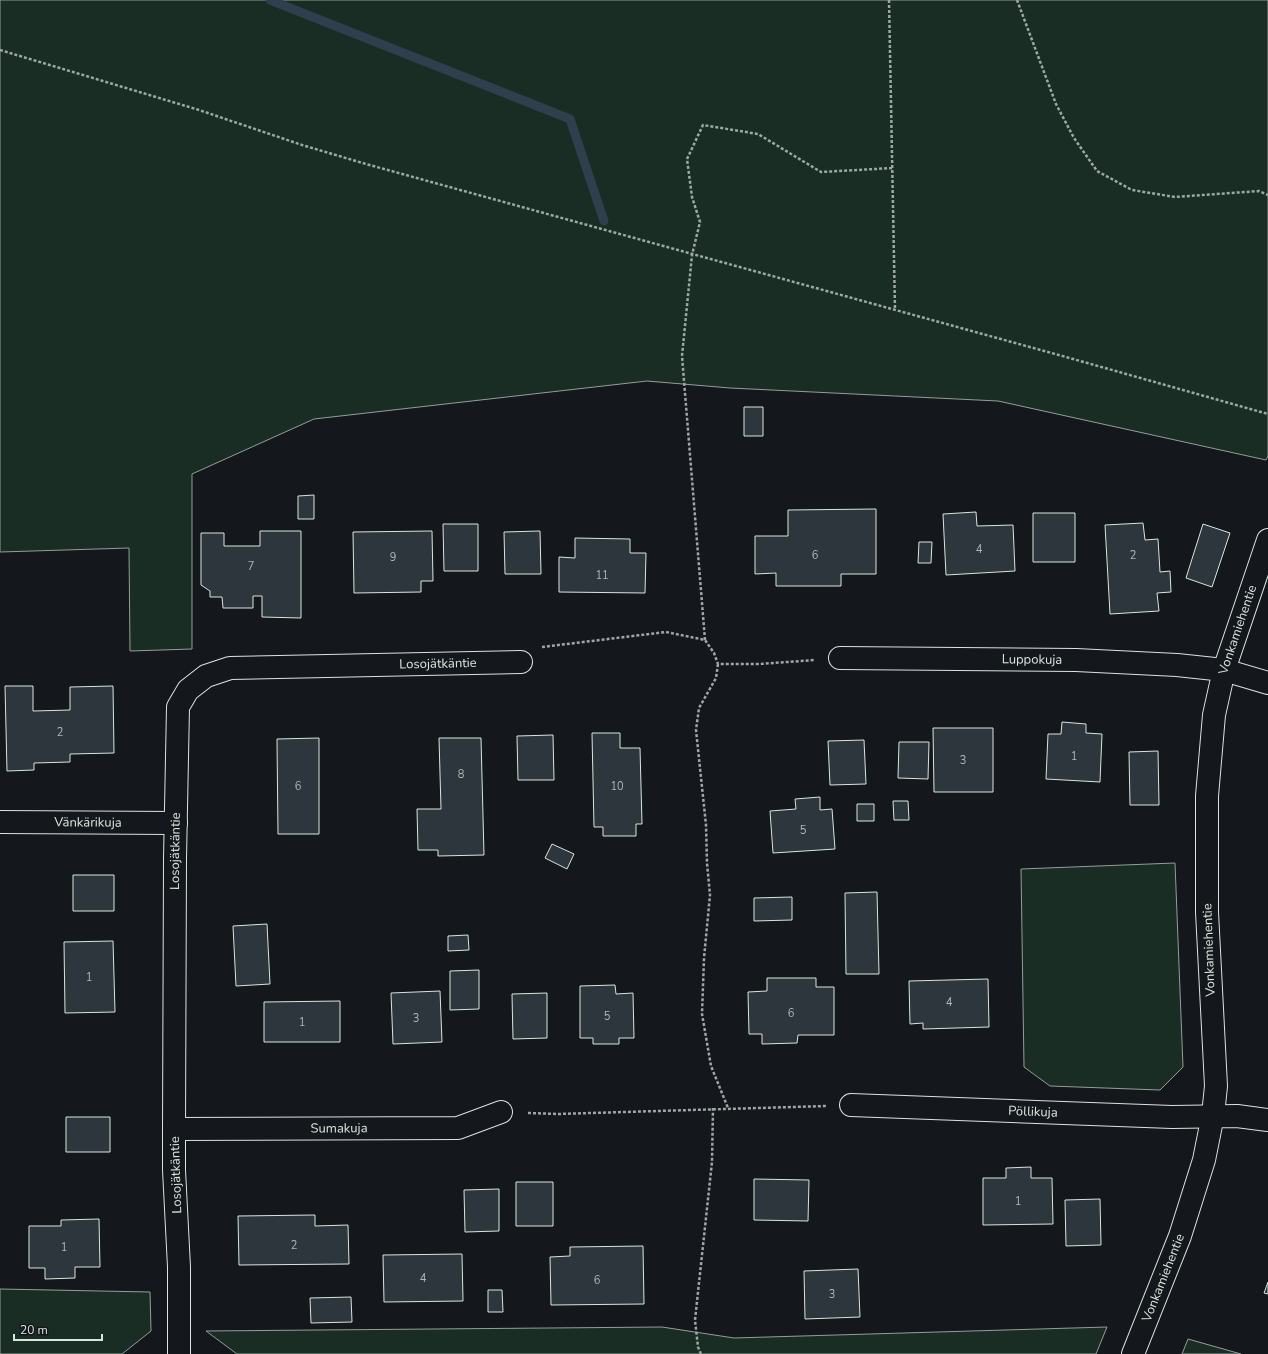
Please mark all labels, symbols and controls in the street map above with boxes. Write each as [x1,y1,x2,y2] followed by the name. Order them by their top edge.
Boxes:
[976,542,983,557] house number: 4
[812,548,819,563] house number: 6
[1130,548,1136,563] house number: 2
[390,550,396,565] house number: 9
[248,559,254,574] house number: 7
[595,568,609,583] house number: 11
[1214,582,1261,677] street label: Vonkamiehentie
[1002,650,1062,669] street label: Luppokuja
[399,654,477,674] street label: Losojätkäntie
[57,725,63,740] house number: 2
[1071,749,1077,764] house number: 1
[960,753,966,768] house number: 3
[458,767,465,782] house number: 8
[295,779,302,794] house number: 6
[610,779,624,794] house number: 10
[166,812,185,890] street label: Losojätkäntie
[53,813,122,832] street label: Vänkärikuja
[800,823,807,838] house number: 5
[1198,903,1220,998] street label: Vonkamiehentie
[86,970,92,985] house number: 1
[946,995,953,1010] house number: 4
[788,1006,795,1021] house number: 6
[604,1009,611,1024] house number: 5
[413,1011,419,1026] house number: 3
[299,1015,305,1030] house number: 1
[1008,1102,1058,1122] street label: Pöllikuja
[310,1119,368,1138] street label: Sumakuja
[166,1136,186,1214] street label: Losojätkäntie
[1015,1194,1021,1209] house number: 1
[1137,1231,1189,1325] street label: Vonkamiehentie
[291,1238,297,1253] house number: 2
[61,1240,67,1255] house number: 1
[420,1271,427,1286] house number: 4
[594,1273,601,1288] house number: 6
[829,1287,835,1302] house number: 3
[14,1316,102,1342] scale bar
[20,1322,48,1338] text: 20 m

